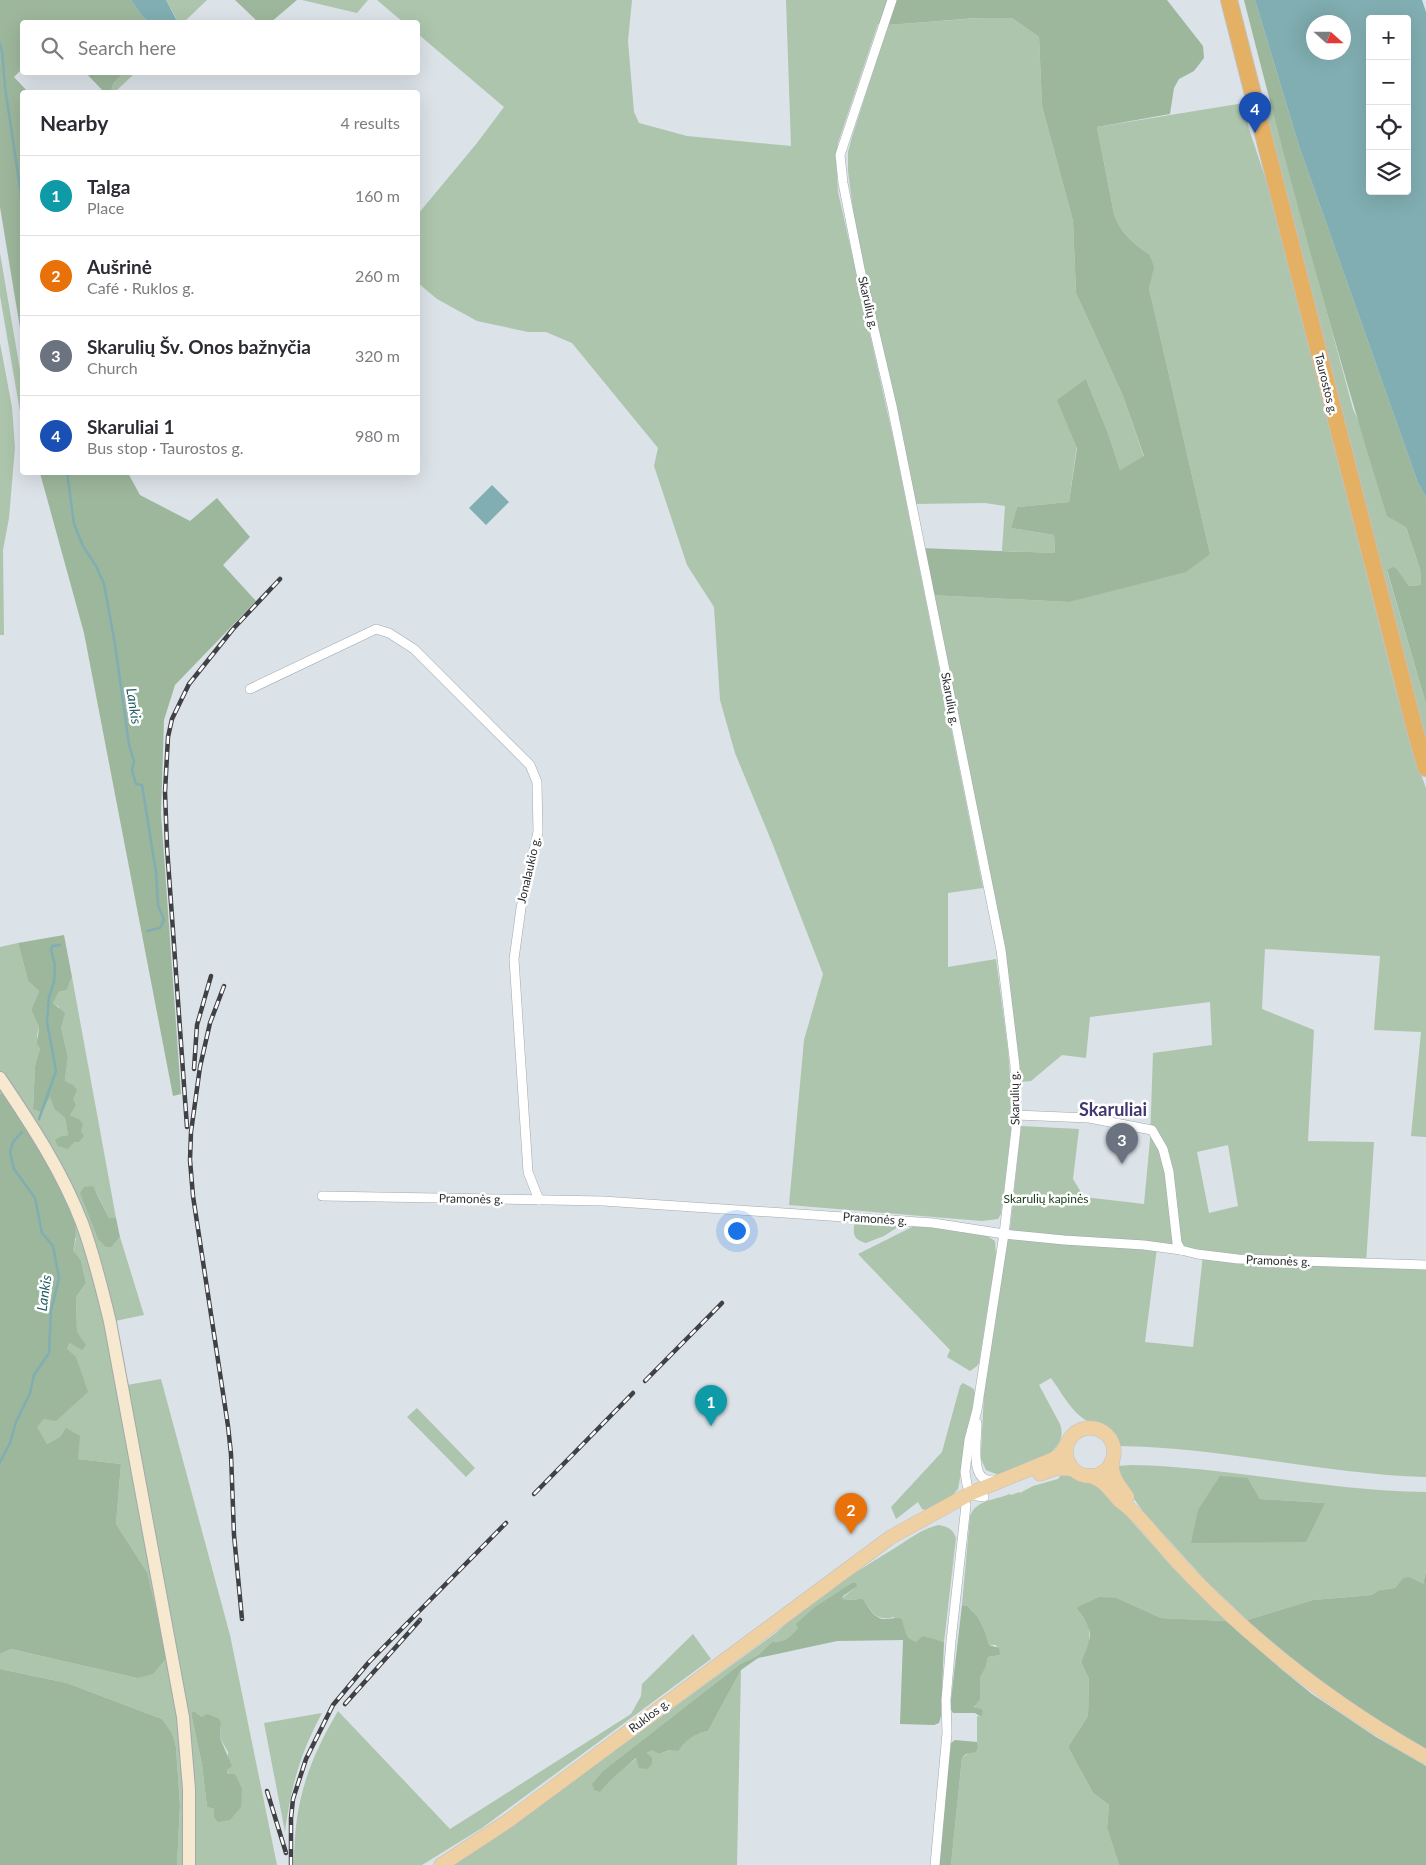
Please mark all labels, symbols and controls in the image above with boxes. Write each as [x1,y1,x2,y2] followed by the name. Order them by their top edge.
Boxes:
[1306,15,1351,60] north arrow
[1366,15,1411,195] map controls
[1366,15,1411,60] button: +
[20,20,420,75] search box
[38,34,66,62] icon: search
[78,36,176,59] text: Search here
[1366,60,1411,105] button: −
[1239,92,1271,133] pin: 4
[1366,105,1411,150] button: locate
[40,110,108,135] text: Nearby
[340,113,400,132] text: 4 results
[1366,150,1411,195] button: layers
[87,175,130,198] text: Talga
[51,186,61,205] text: 1
[355,186,400,205] text: 160 m
[87,198,124,217] text: Place
[87,255,152,278] text: Aušrinė
[51,266,61,285] text: 2
[355,266,400,285] text: 260 m
[855,275,882,331] street label: Skarulių g.
[87,278,194,297] text: Café · Ruklos g.
[87,335,311,358] text: Skarulių Šv. Onos bažnyčia
[51,346,61,365] text: 3
[355,346,400,365] text: 320 m
[1312,352,1341,416] street label: Taurostos g.
[87,358,138,377] text: Church
[87,415,175,438] text: Skaruliai 1
[51,426,61,445] text: 4
[355,426,400,445] text: 980 m
[87,438,244,457] text: Bus stop · Taurostos g.
[938,671,963,727] street label: Skarulių g.
[123,687,146,726] water label: Lankis
[514,835,543,905] street label: Jonalaukio g.
[1007,1071,1022,1125] street label: Skarulių g.
[1079,1098,1147,1120] district label: Skaruliai
[1106,1123,1138,1164] pin: 3
[439,1190,503,1207] street label: Pramonės g.
[1004,1191,1088,1206] park label: Skarulių kapinės
[842,1209,908,1228] street label: Pramonės g.
[724,1218,750,1244] your location
[1246,1252,1311,1269] street label: Pramonės g.
[33,1273,55,1312] water label: Lankis
[695,1385,727,1426] pin: 1
[835,1493,867,1534] pin: 2
[625,1695,672,1736] street label: Ruklos g.

